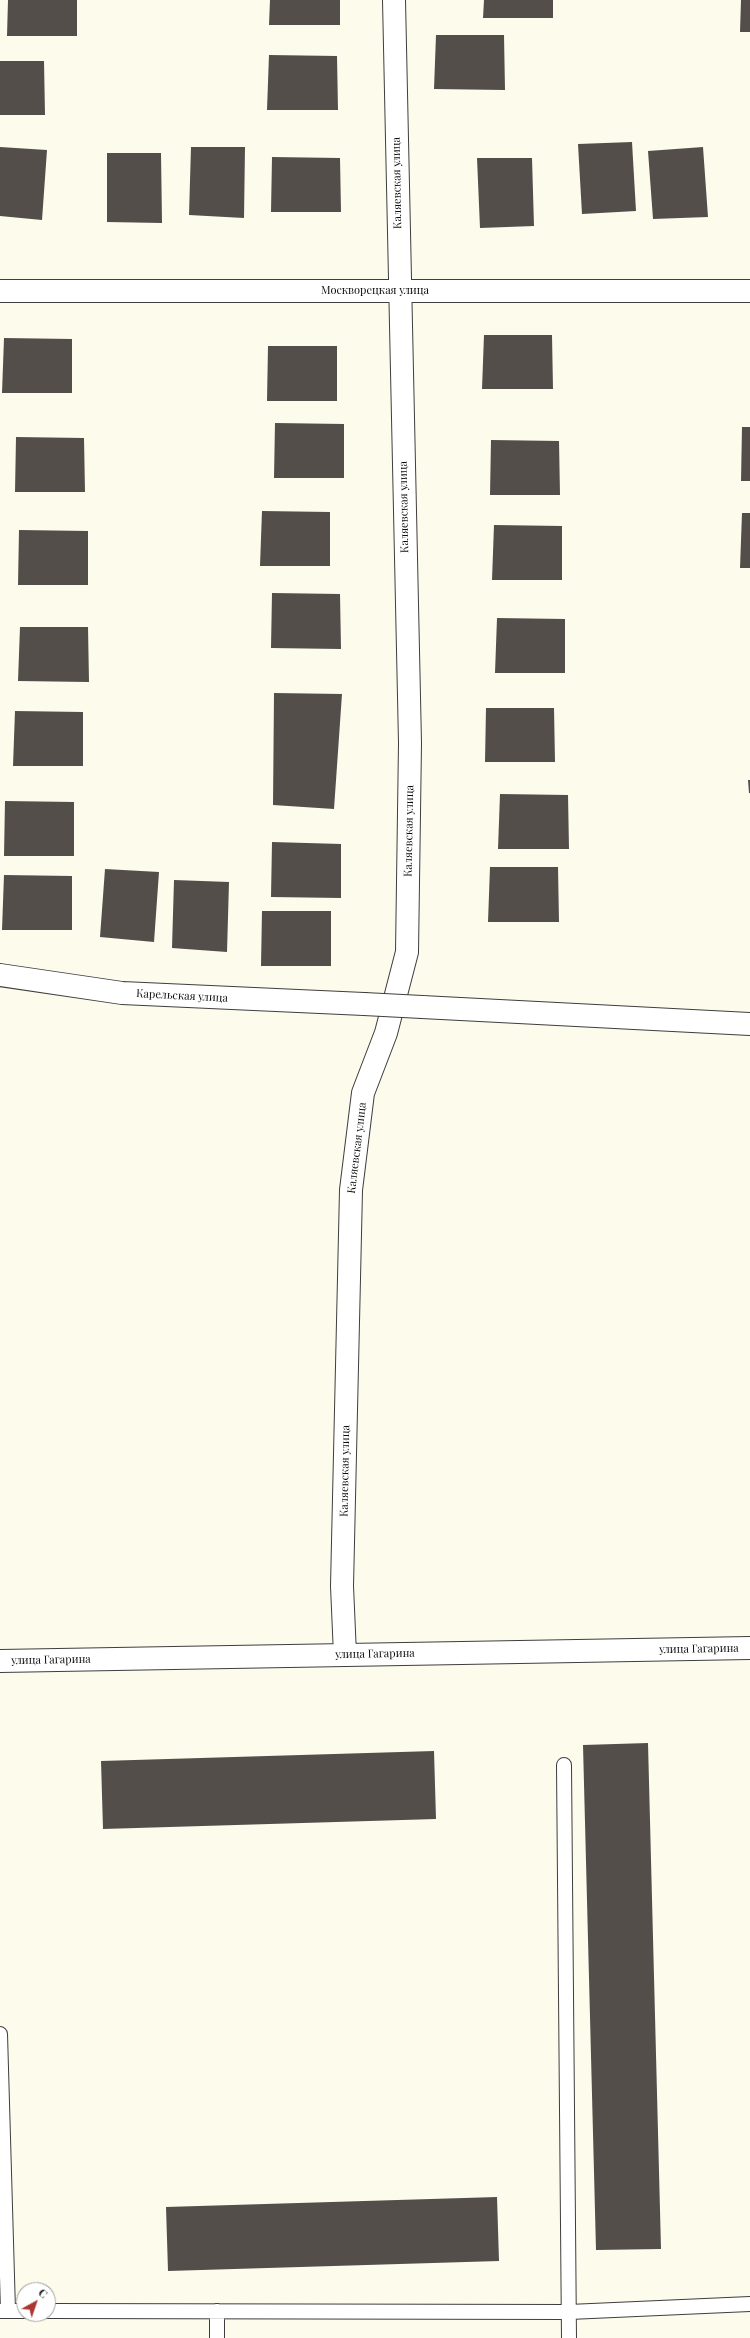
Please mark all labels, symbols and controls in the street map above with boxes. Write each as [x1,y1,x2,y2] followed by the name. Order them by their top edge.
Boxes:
[390,137,404,229] street label: Каляевская улица
[321,284,429,298] street label: Москворецкая улица
[397,461,411,553] street label: Каляевская улица
[402,785,416,877] street label: Каляевская улица
[136,987,228,1005] street label: Карельская улица
[345,1102,369,1194] street label: Каляевская улица
[338,1425,352,1517] street label: Каляевская улица
[659,1642,739,1656] street label: улица Гагарина
[335,1647,415,1661] street label: улица Гагарина
[11,1653,91,1667] street label: улица Гагарина
[16,2282,56,2322] north arrow
[36,2285,51,2301] text: С

